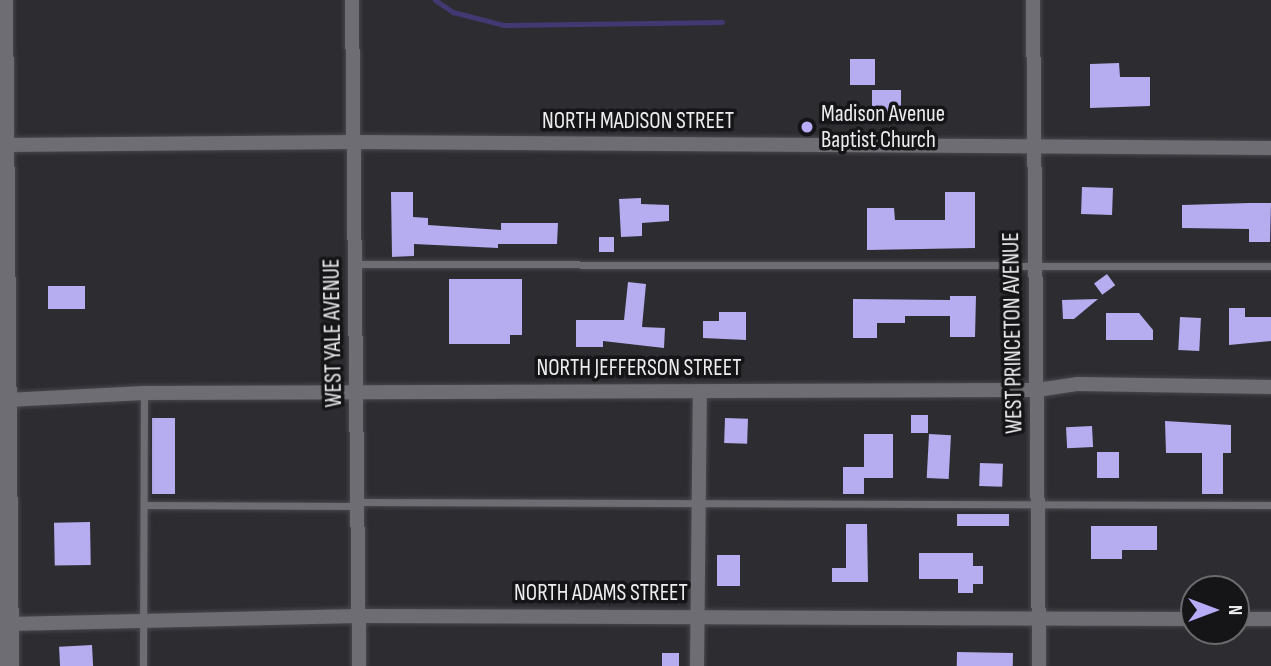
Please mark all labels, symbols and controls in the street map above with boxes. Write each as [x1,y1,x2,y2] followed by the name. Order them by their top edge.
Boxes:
[821,100,945,154] place label: Madison Avenue Baptist Church
[542,107,734,135] street label: NORTH MADISON STREET
[799,119,815,135] marker: Madison Avenue Baptist Church
[997,232,1029,434] street label: WEST PRINCETON AVENUE
[318,258,348,408] street label: WEST YALE AVENUE
[537,354,741,382] street label: NORTH JEFFERSON STREET
[1180,575,1250,645] north arrow
[514,579,688,607] street label: NORTH ADAMS STREET
[1223,605,1246,615] text: N

